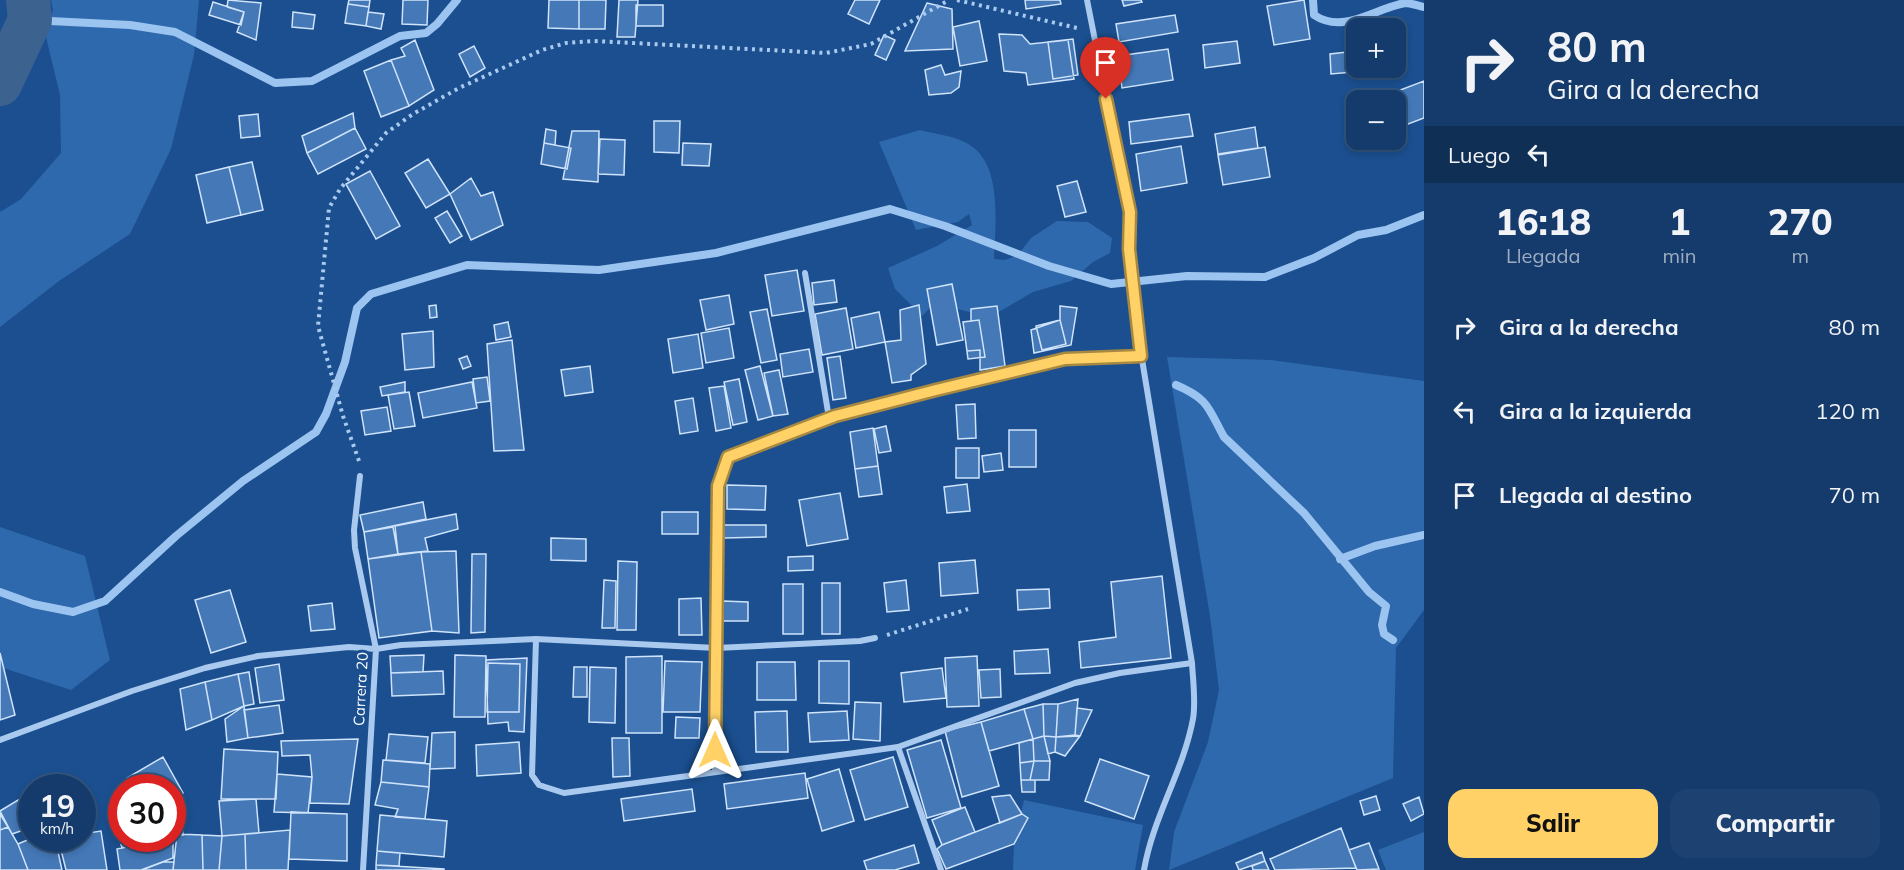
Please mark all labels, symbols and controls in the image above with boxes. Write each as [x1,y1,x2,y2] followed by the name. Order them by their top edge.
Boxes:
[1346,18,1406,150] map controls
[1346,18,1406,78] button: +
[1547,20,1647,73] text: 80 m
[1448,24,1526,102] icon: right
[1080,37,1131,99] pin
[1089,46,1122,79] icon: arrive
[1547,72,1760,106] text: Gira a la derecha
[1346,90,1406,150] button: −
[1522,138,1555,171] icon: left
[1448,141,1510,169] text: Luego
[1495,199,1591,244] text: 16:18
[1669,199,1690,244] text: 1
[1768,199,1833,244] text: 270
[1506,243,1581,268] text: Llegada
[1662,243,1697,268] text: min
[1791,243,1809,268] text: m
[1448,311,1481,344] icon: right
[1499,313,1679,341] text: Gira a la derecha
[1829,313,1880,341] text: 80 m
[1448,395,1481,428] icon: left
[1499,397,1692,425] text: Gira a la izquierda
[1815,397,1880,425] text: 120 m
[1448,479,1481,512] icon: arrive
[1499,481,1692,509] text: Llegada al destino
[1829,481,1880,509] text: 70 m
[349,651,372,727] street label: Carrera 20
[683,718,747,782] position arrow
[108,774,186,852] speed limit sign: 30
[39,787,75,825] text: 19
[1448,789,1658,858] button: Salir
[1670,789,1880,858] button: Compartir
[40,819,74,838] text: km/h

